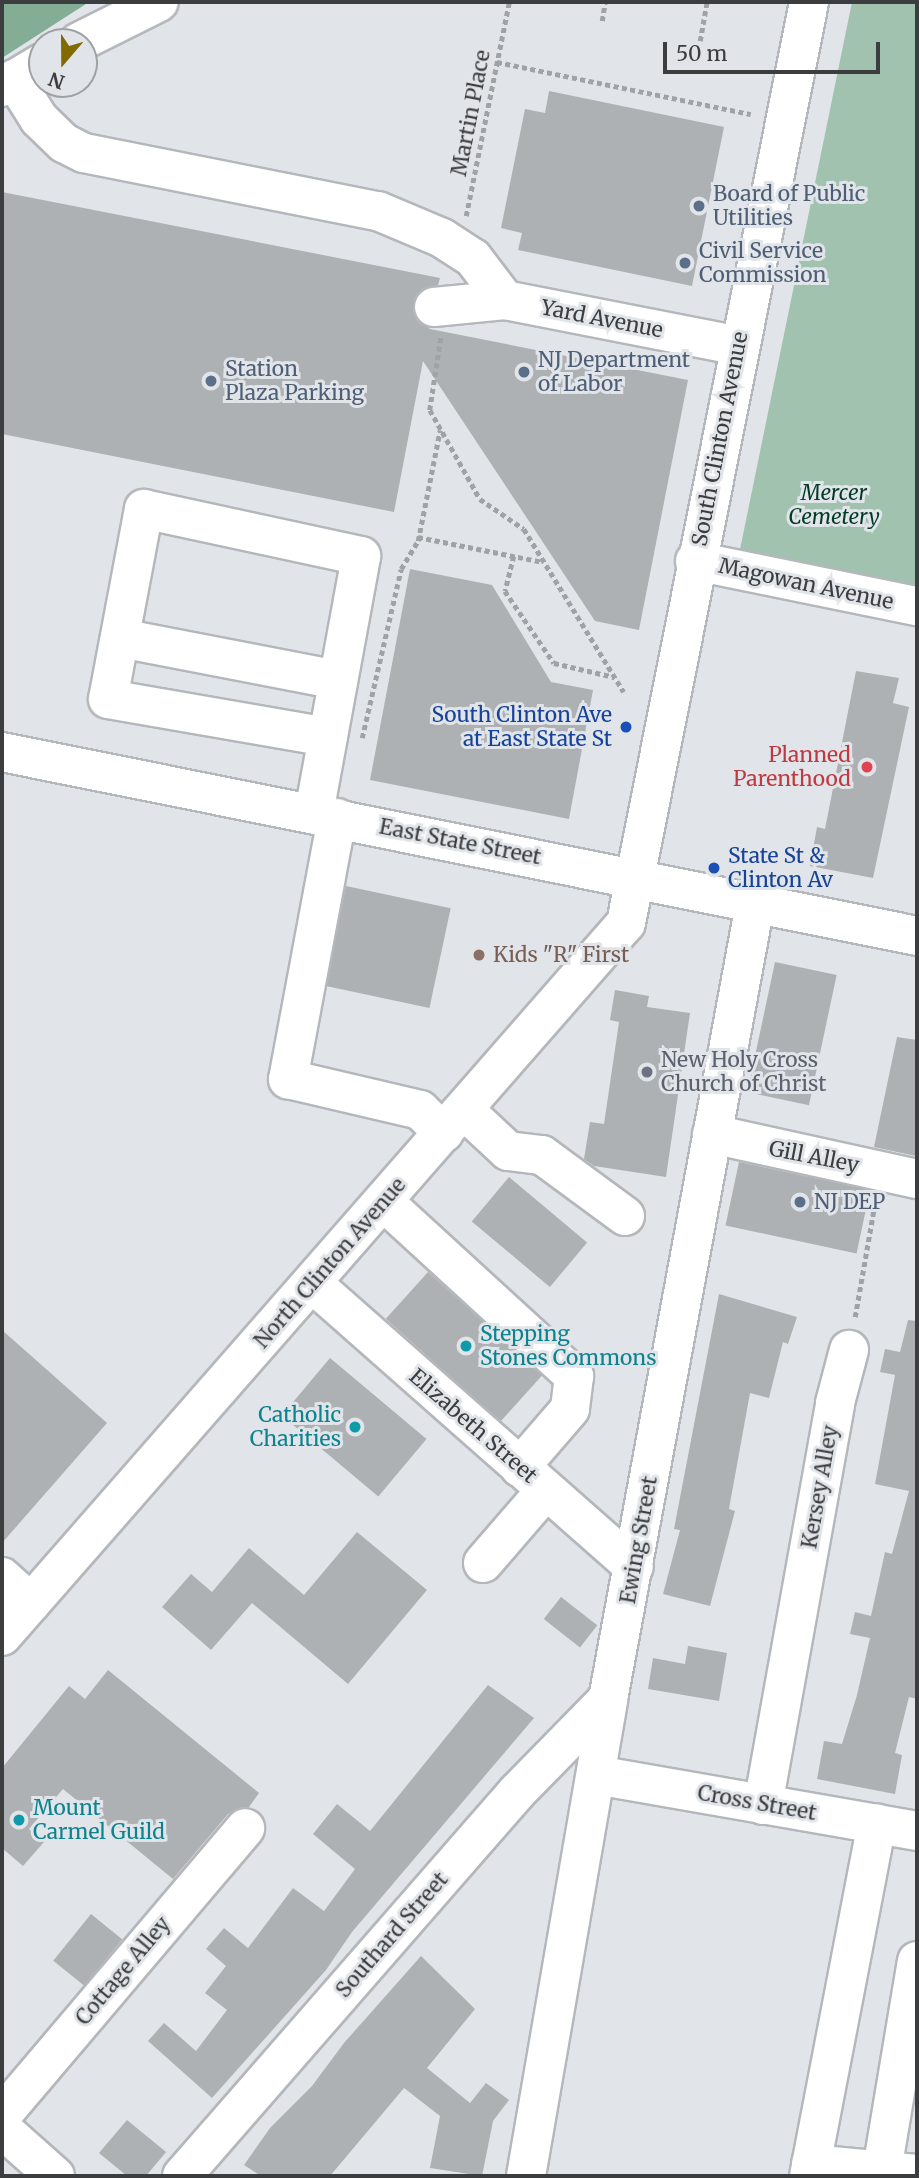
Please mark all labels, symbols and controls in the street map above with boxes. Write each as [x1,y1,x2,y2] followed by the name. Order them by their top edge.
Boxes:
[28,28,98,98] north arrow
[667,28,884,72] scale bar
[676,40,727,67] text: 50 m
[446,48,496,178] street label: Martin Place
[45,67,68,95] text: N
[713,181,865,231] place label: Board of Public Utilities
[691,198,707,214] marker: Board of Public Utilities
[699,238,826,288] place label: Civil Service Commission
[677,255,693,271] marker: Civil Service Commission
[539,295,665,343] street label: Yard Avenue
[687,330,753,548] street label: South Clinton Avenue
[538,347,690,397] place label: NJ Department of Labor
[225,356,364,406] place label: Station Plaza Parking
[516,364,532,380] marker: NJ Department of Labor
[203,373,219,389] marker: Station Plaza Parking
[788,480,880,530] park label: Mercer Cemetery
[716,553,896,615] street label: Magowan Avenue
[431,702,612,752] place label: South Clinton Ave at East State St
[618,719,634,735] marker: South Clinton Ave at East State St
[733,742,851,792] place label: Planned Parenthood
[857,757,877,777] marker: Planned Parenthood
[377,814,543,870] street label: East State Street
[728,843,833,893] place label: State St & Clinton Av
[706,860,722,876] marker: State St & Clinton Av
[493,942,629,968] place label: Kids "R" First
[471,947,487,963] marker: Kids "R" First
[661,1047,826,1097] place label: New Holy Cross Church of Christ
[639,1064,655,1080] marker: New Holy Cross Church of Christ
[767,1136,861,1178] street label: Gill Alley
[249,1173,411,1353] street label: North Clinton Avenue
[814,1189,885,1215] place label: NJ DEP
[792,1194,808,1210] marker: NJ DEP
[480,1321,656,1371] place label: Stepping Stones Commons
[458,1338,474,1354] marker: Stepping Stones Commons
[404,1364,542,1488] street label: Elizabeth Street
[250,1402,341,1452] place label: Catholic Charities
[347,1419,363,1435] marker: Catholic Charities
[797,1423,843,1551] street label: Kersey Alley
[615,1474,663,1606] street label: Ewing Street
[696,1780,818,1826] street label: Cross Street
[33,1795,165,1845] place label: Mount Carmel Guild
[11,1812,27,1828] marker: Mount Carmel Guild
[331,1867,453,2003] street label: Southard Street
[70,1912,176,2030] street label: Cottage Alley

